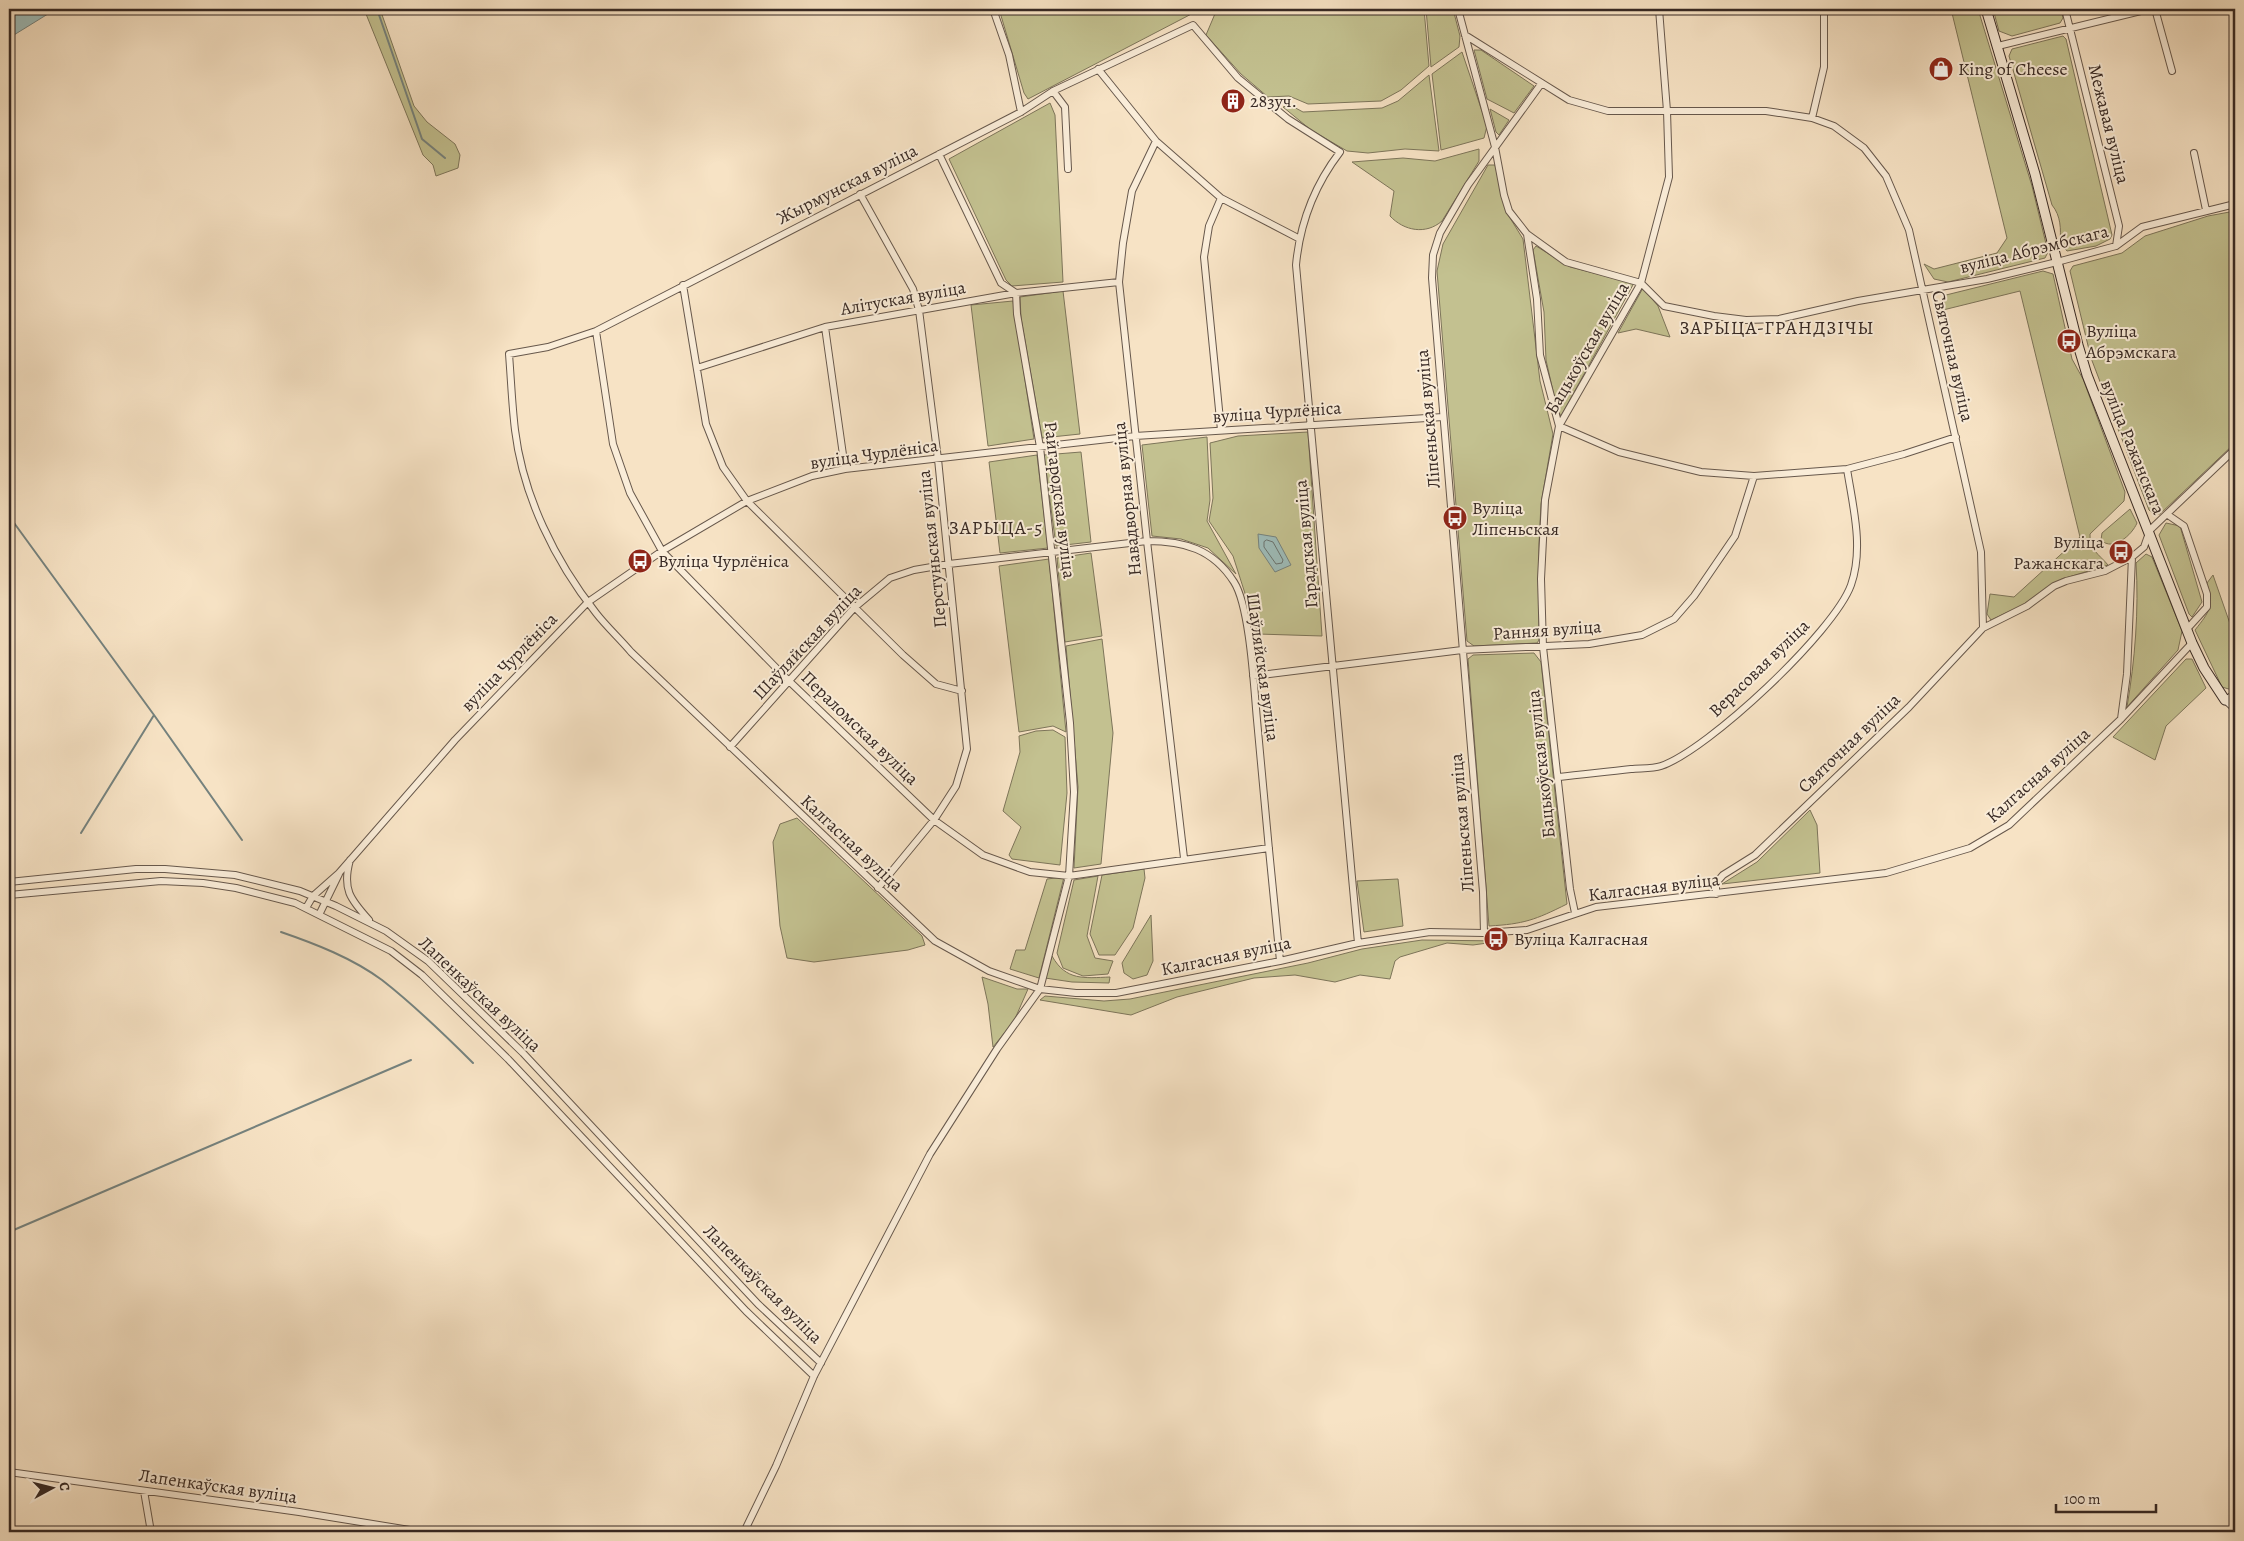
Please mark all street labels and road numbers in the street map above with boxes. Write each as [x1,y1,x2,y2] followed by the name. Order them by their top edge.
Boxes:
[2083,62,2136,187] street label: Межавая вуліца
[773,138,922,230] street label: Жырмунская вуліца
[1957,219,2112,279] street label: вуліца Абрэмбскага
[838,275,968,321] street label: Алітуская вуліца
[1539,277,1635,418] street label: Бацькоўская вуліца
[1926,288,1980,425] street label: Святочная вуліца
[1410,348,1446,490] street label: Ліпеньская вуліца
[2095,376,2171,519] street label: вуліца Ражанскага
[1212,395,1343,428] street label: вуліца Чурлёніса
[1038,420,1082,581] street label: Райгародская вуліца
[1107,420,1147,577] street label: Навадворная вуліца
[808,433,940,475] street label: вуліца Чурлёніса
[912,468,952,629] street label: Перстуньская вуліца
[1288,478,1324,609] street label: Гарадская вуліца
[747,579,867,705] street label: Шаўляйская вуліца
[1241,591,1285,743] street label: Шаўляйская вуліца
[456,607,563,717] street label: вуліца Чурлёніса
[1703,613,1815,722] street label: Верасовая вуліца
[1492,614,1603,646] street label: Ранняя вуліца
[796,666,925,791] street label: Пераломская вуліца
[1792,687,1906,798] street label: Святочная вуліца
[1521,688,1561,839] street label: Бацькоўская вуліца
[1981,721,2096,828] street label: Калгасная вуліца
[1444,752,1480,894] street label: Ліпеньская вуліца
[795,789,909,897] street label: Калгасная вуліца
[1587,867,1722,907] street label: Калгасная вуліца
[1159,930,1294,981] street label: Калгасная вуліца
[413,931,547,1058] street label: Лапенкаўская вуліца
[698,1219,828,1349] street label: Лапенкаўская вуліца
[137,1463,299,1509] street label: Лапенкаўская вуліца

